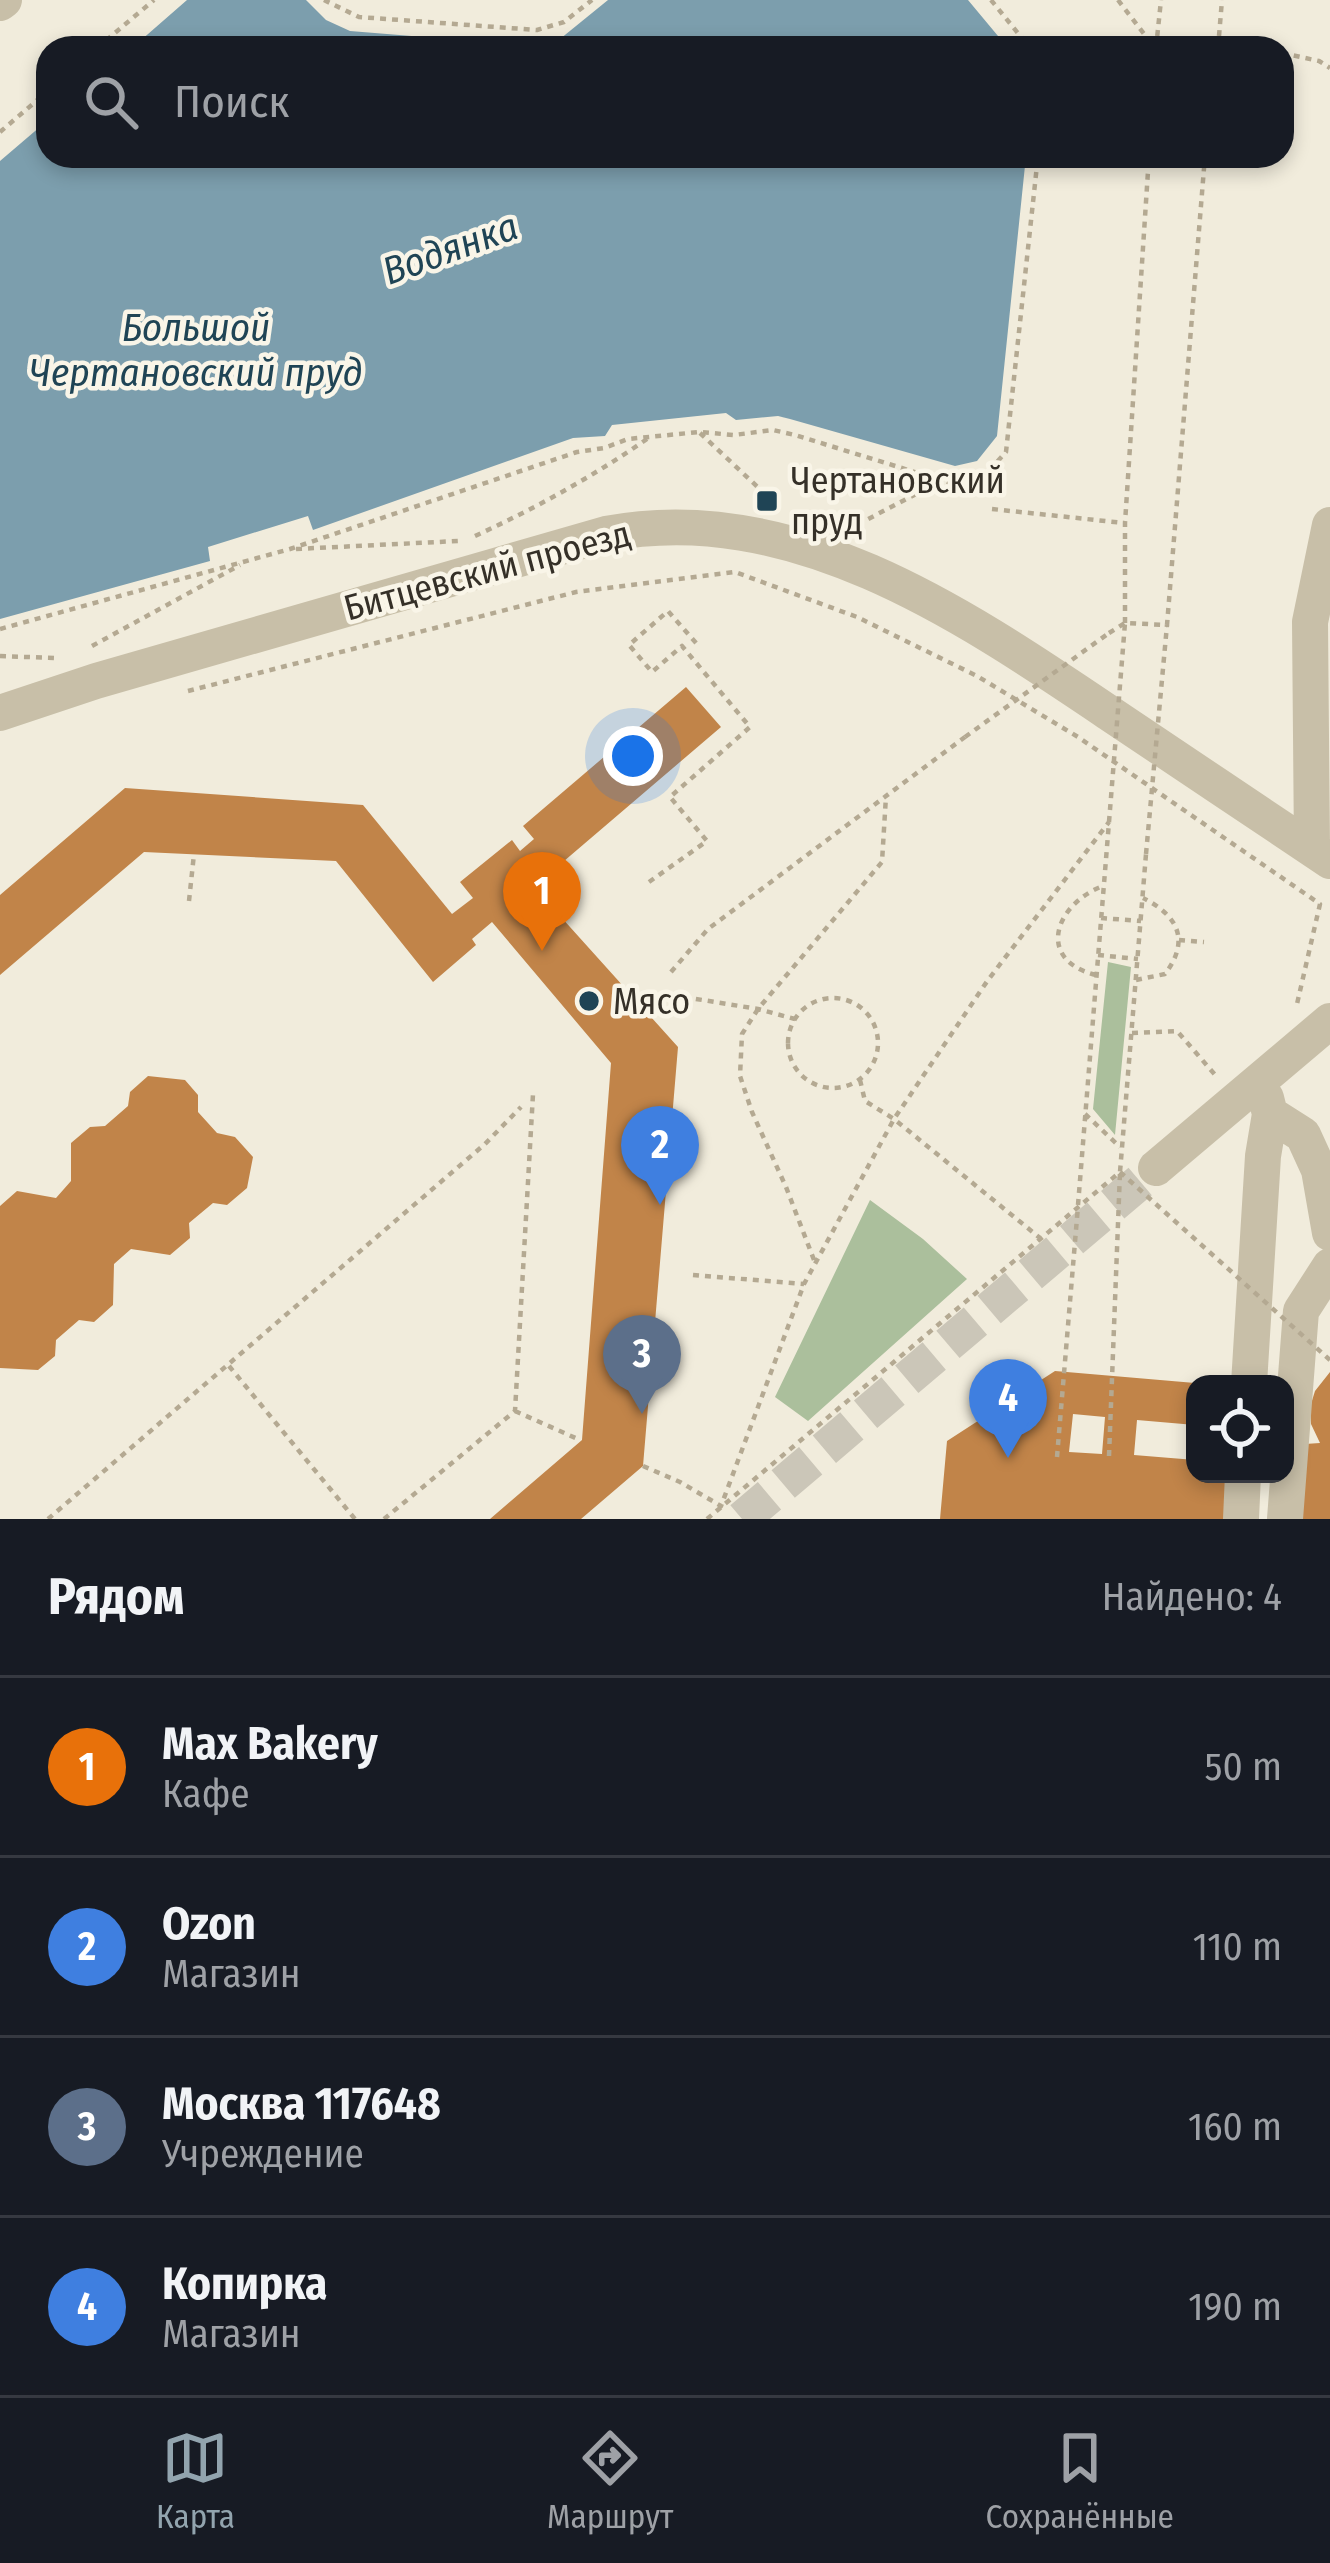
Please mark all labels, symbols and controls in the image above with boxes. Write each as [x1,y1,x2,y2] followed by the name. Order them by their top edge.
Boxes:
[36,36,1294,168] search box
[78,69,144,135] icon: search
[174,75,289,129] text: Поиск
[376,203,524,295] water label: Водянка
[29,305,363,396] water label: Большой Чертановский пруд
[791,459,1005,544] place label: Чертановский пруд
[754,488,780,514] marker: Чертановский пруд
[339,512,635,630] street label: Битцевский проезд
[603,726,663,786] your location
[503,852,581,951] pin: 1
[613,980,690,1024] place label: Мясо
[576,988,602,1014] marker: Мясо
[621,1106,699,1205] pin: 2
[603,1315,681,1414] pin: 3
[969,1359,1047,1458] pin: 4
[1186,1375,1294,1483] map controls
[1186,1375,1294,1483] button: locate
[48,1566,184,1628] text: Рядом
[1102,1574,1282,1620] text: Найдено: 4
[162,1717,378,1771] text: Max Bakery
[79,1744,95,1790] text: 1
[1205,1744,1282,1790] text: 50 m
[162,1771,250,1817] text: Кафе
[162,1897,256,1951] text: Ozon
[78,1924,96,1970] text: 2
[1193,1924,1282,1970] text: 110 m
[162,1951,301,1997] text: Магазин
[162,2077,441,2131] text: Москва 117648
[78,2104,96,2150] text: 3
[1188,2104,1282,2150] text: 160 m
[162,2131,364,2177] text: Учреждение
[162,2257,327,2311] text: Копирка
[77,2284,97,2330] text: 4
[1188,2284,1282,2330] text: 190 m
[162,2311,301,2357] text: Магазин
[156,2425,235,2537] tab: Карта
[547,2425,673,2537] tab: Маршрут
[986,2425,1174,2537] tab: Сохранённые

